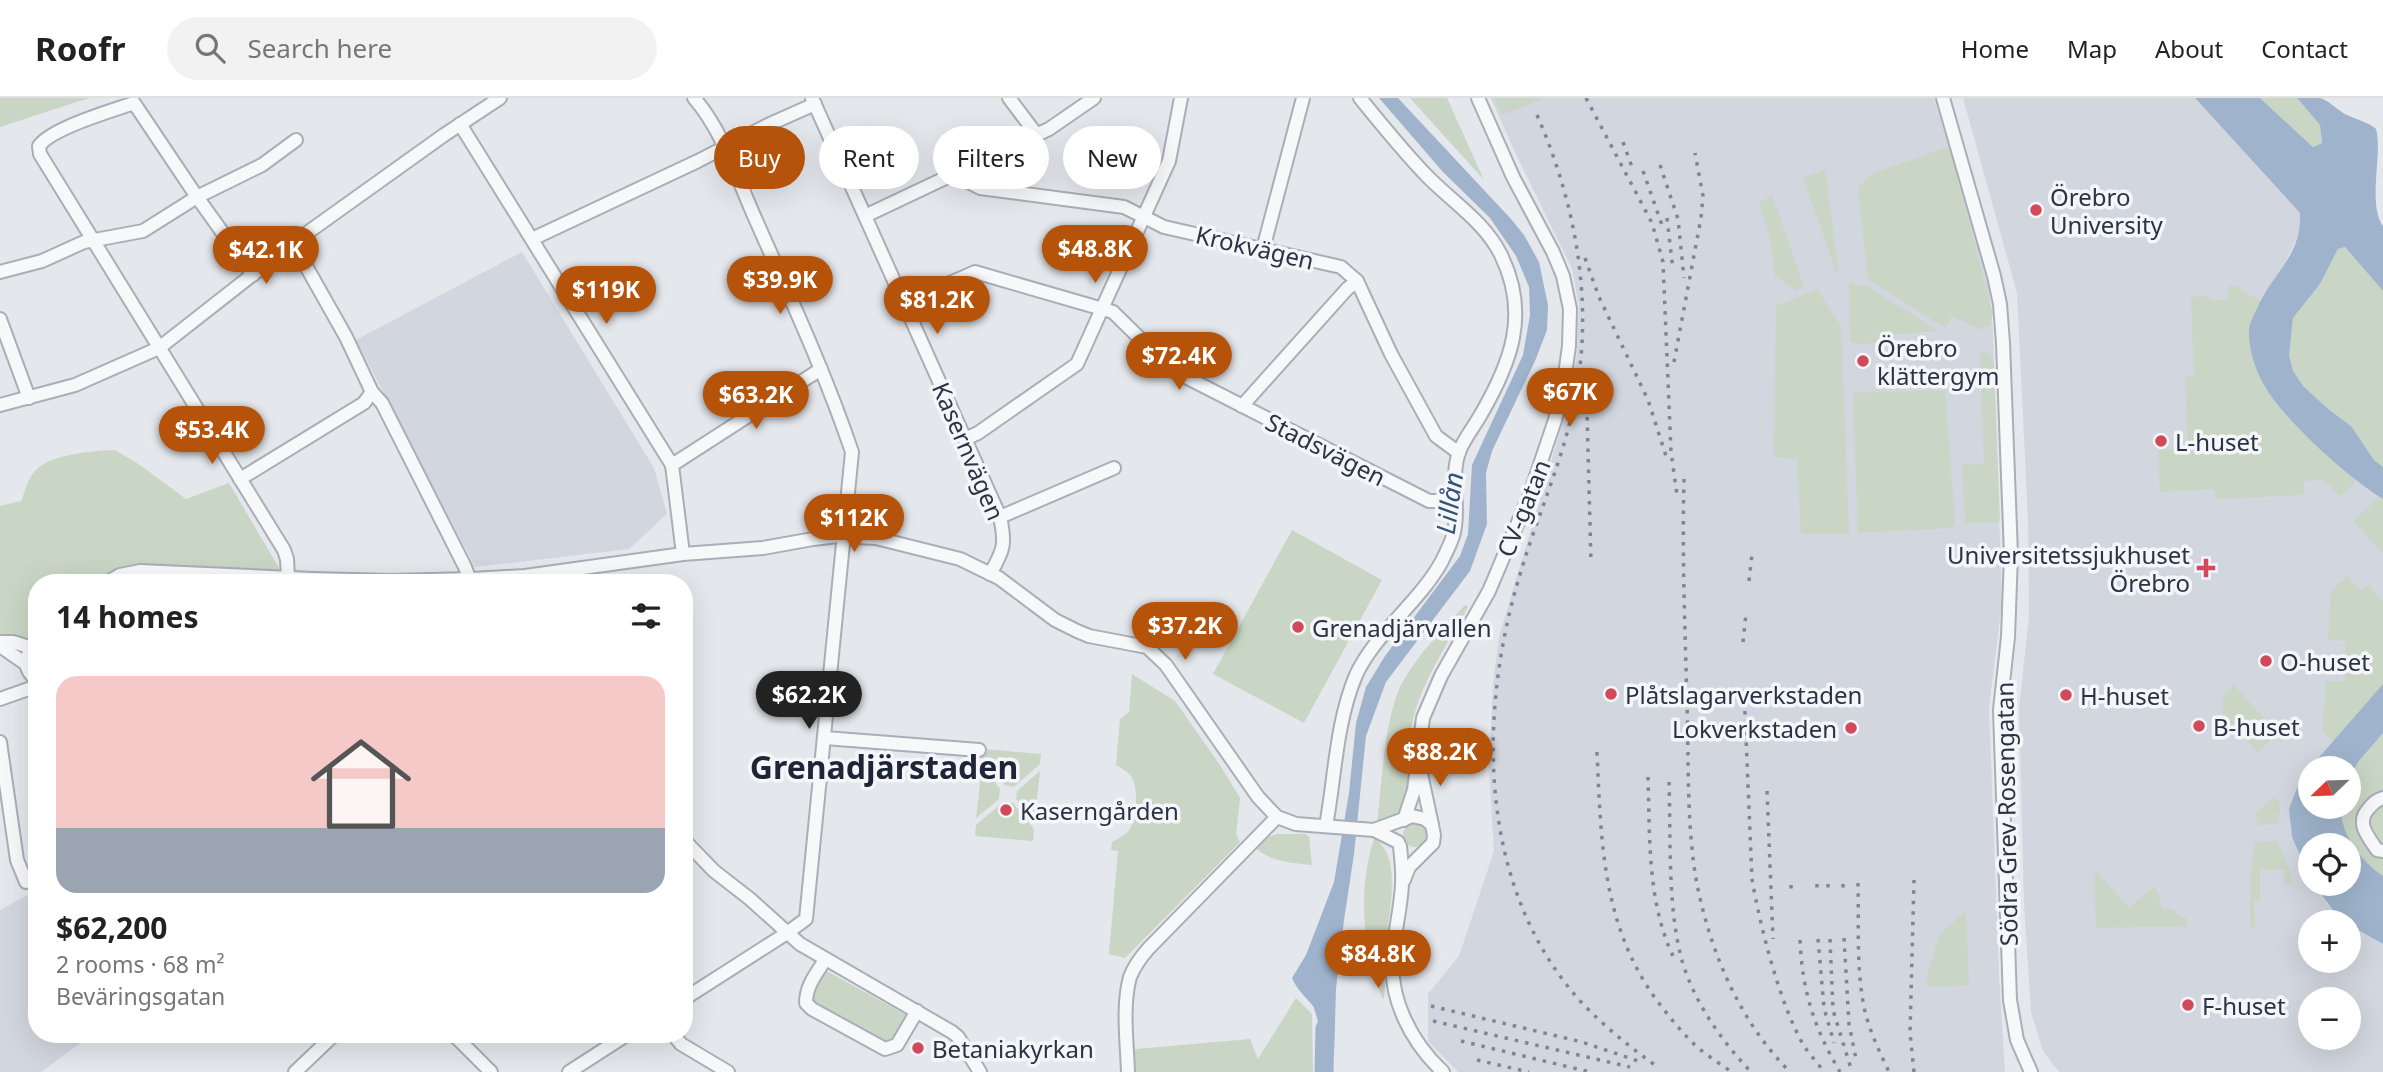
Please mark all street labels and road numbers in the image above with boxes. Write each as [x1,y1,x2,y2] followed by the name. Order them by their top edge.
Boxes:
[1193,217,1317,277] street label: Krokvägen
[925,377,1013,525] street label: Kasernvägen
[1260,405,1392,493] street label: Stadsvägen
[1489,454,1557,562] street label: CV-gatan
[1987,681,2025,947] street label: Södra Grev Rosengatan

